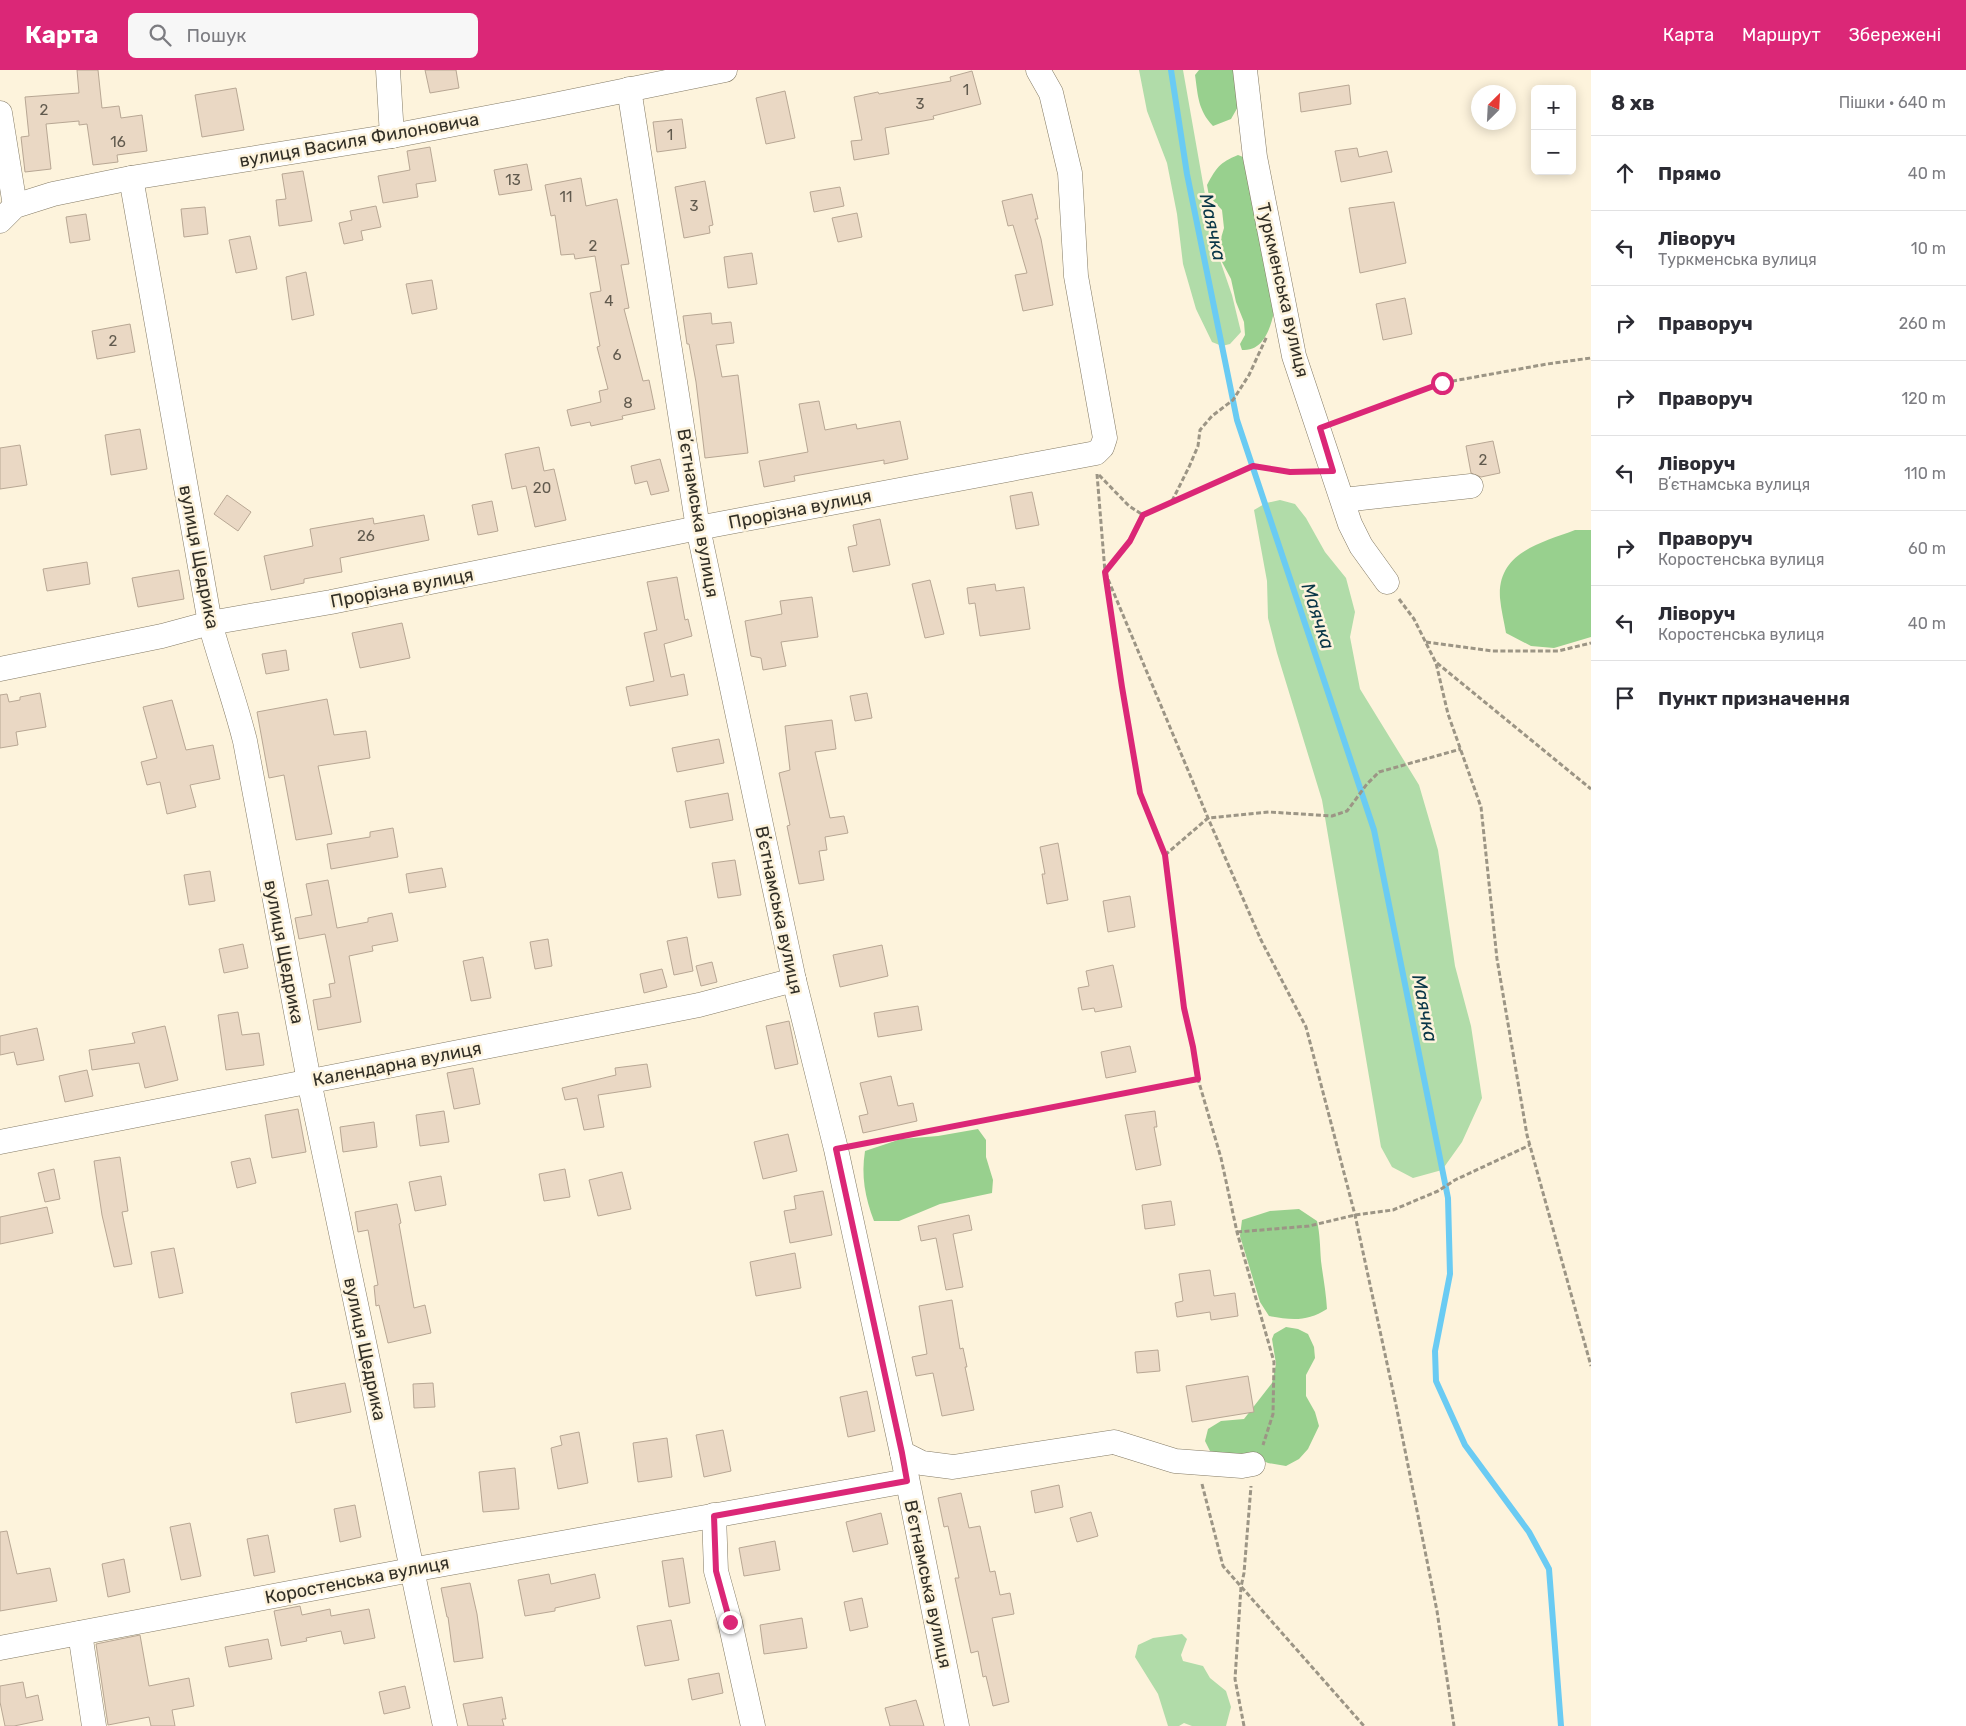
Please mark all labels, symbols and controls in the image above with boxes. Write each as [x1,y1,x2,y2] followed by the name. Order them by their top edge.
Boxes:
[128,13,478,58] search box
[25,21,98,49] text: Карта
[146,21,174,49] icon: search
[186,24,246,47] text: Пошук
[1663,24,1714,46] text: Карта
[1742,24,1821,46] text: Маршрут
[1849,24,1941,46] text: Збережені
[963,81,969,99] house number: 1
[1471,85,1516,130] north arrow
[1531,85,1576,175] map controls
[1531,85,1576,130] button: +
[1611,90,1655,115] text: 8 хв
[1839,93,1946,112] text: Пішки · 640 m
[915,95,925,113] house number: 3
[40,101,49,119] house number: 2
[237,108,481,172] street label: вулиця Василя Филоновича
[667,126,673,144] house number: 1
[1531,130,1576,175] button: −
[110,133,126,151] house number: 16
[1611,159,1639,187] icon: ahead
[1658,162,1721,185] text: Прямо
[1908,164,1946,183] text: 40 m
[505,171,521,189] house number: 13
[560,188,572,206] house number: 11
[1195,191,1231,263] water label: Маячка
[689,197,699,215] house number: 3
[1252,200,1314,380] street label: Туркменська вулиця
[1658,227,1735,250] text: Ліворуч
[1611,234,1639,262] icon: left
[589,237,598,255] house number: 2
[1911,239,1946,258] text: 10 m
[1658,250,1817,269] text: Туркменська вулиця
[604,292,614,310] house number: 4
[1611,309,1639,337] icon: right
[1658,312,1753,335] text: Праворуч
[1899,314,1946,333] text: 260 m
[109,332,118,350] house number: 2
[612,346,622,364] house number: 6
[1431,372,1454,395] route start
[1611,384,1639,412] icon: right
[1658,387,1753,410] text: Праворуч
[1901,389,1946,408] text: 120 m
[623,394,633,412] house number: 8
[672,427,724,599] street label: Вʼєтнамська вулиця
[1479,451,1488,469] house number: 2
[1658,452,1735,475] text: Ліворуч
[1611,459,1639,487] icon: left
[1904,464,1946,483] text: 110 m
[1658,475,1810,494] text: Вʼєтнамська вулиця
[533,479,551,497] house number: 20
[174,483,224,631] street label: вулиця Щедрика
[727,484,873,534] street label: Прорізна вулиця
[357,527,375,545] house number: 26
[1658,527,1753,550] text: Праворуч
[1611,534,1639,562] icon: right
[1908,539,1946,558] text: 60 m
[1658,550,1824,569] text: Коростенська вулиця
[329,563,475,613] street label: Прорізна вулиця
[1296,580,1340,652] water label: Маячка
[1658,602,1735,625] text: Ліворуч
[1611,609,1639,637] icon: left
[1908,614,1946,633] text: 40 m
[1658,625,1824,644] text: Коростенська вулиця
[1611,684,1639,712] icon: arrive
[1658,687,1850,710] text: Пункт призначення
[750,824,808,996] street label: Вʼєтнамська вулиця
[259,878,309,1026] street label: вулиця Щедрика
[1407,972,1443,1044] water label: Маячка
[311,1037,483,1091] street label: Календарна вулиця
[339,1275,391,1423] street label: вулиця Щедрика
[899,1498,957,1670] street label: Вʼєтнамська вулиця
[263,1551,451,1609] street label: Коростенська вулиця
[719,1611,742,1634] route end

